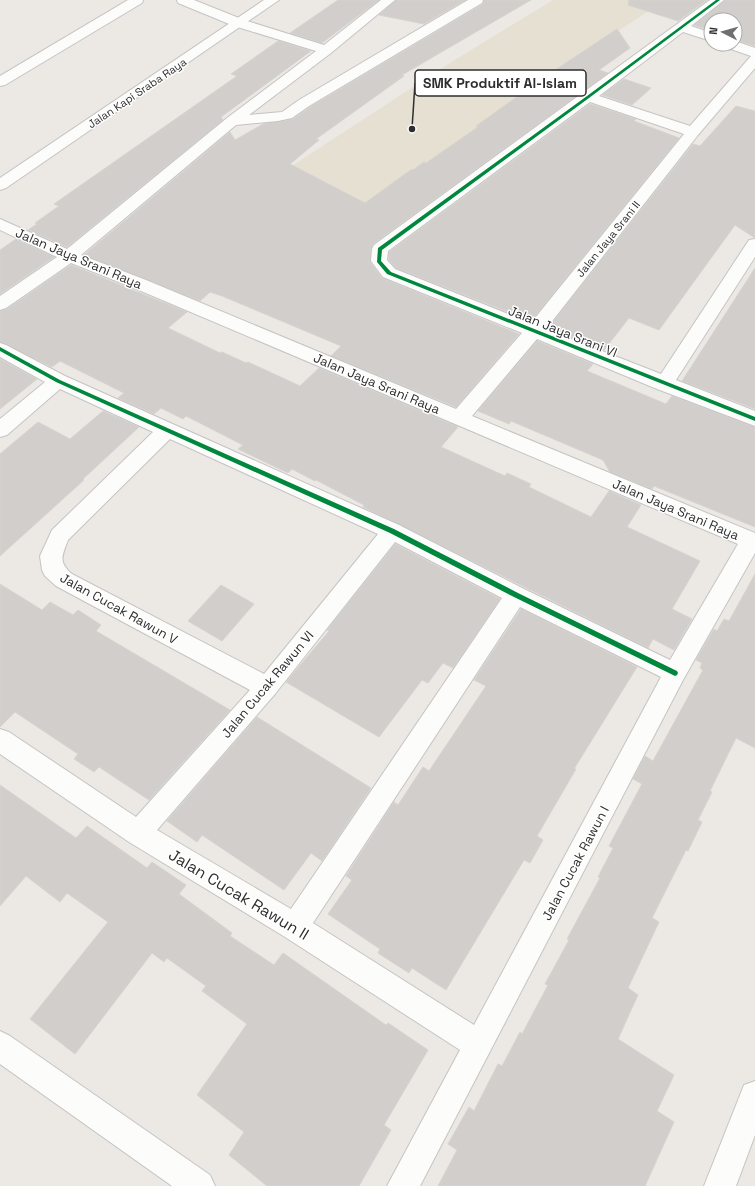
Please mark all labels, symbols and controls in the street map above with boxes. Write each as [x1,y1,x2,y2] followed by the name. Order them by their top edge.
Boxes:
[703,12,743,52] north arrow
[706,27,720,35] text: N
[85,54,190,131] street label: Jalan Kapi Sraba Raya
[415,70,586,96] callout: SMK Produktif Al-Islam
[423,74,577,92] text: SMK Produktif Al-Islam
[573,198,643,280] street label: Jalan Jaya Srani II
[13,224,145,293] street label: Jalan Jaya Srani Raya
[506,302,620,361] street label: Jalan Jaya Srani VI
[311,349,443,418] street label: Jalan Jaya Srani Raya
[610,475,742,544] street label: Jalan Jaya Srani Raya
[57,569,181,648] street label: Jalan Cucak Rawun V
[217,627,317,741] street label: Jalan Cucak Rawun VI
[538,803,613,923] street label: Jalan Cucak Rawun I
[165,844,313,945] street label: Jalan Cucak Rawun II

